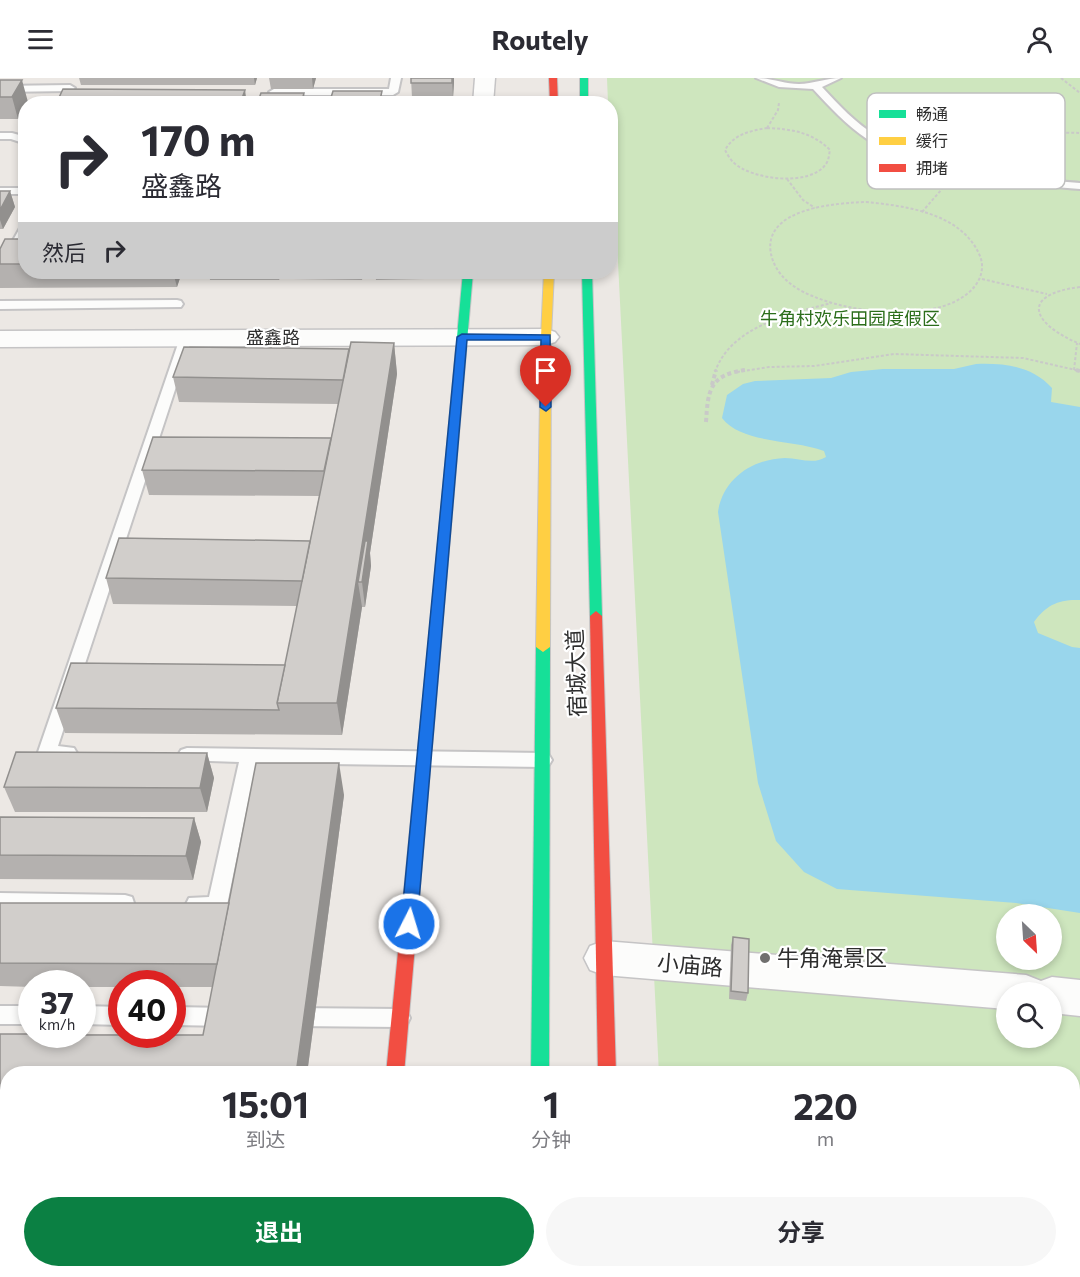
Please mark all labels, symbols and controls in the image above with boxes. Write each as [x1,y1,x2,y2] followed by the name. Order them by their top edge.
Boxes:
[24,23,57,56] icon: menu
[492,23,588,56] text: Routely
[1023,23,1056,56] icon: person
[867,93,1065,189] legend
[916,104,948,123] text: 畅通
[141,113,255,165] text: 170 m
[42,120,120,198] icon: right
[916,131,948,150] text: 缓行
[916,158,948,177] text: 拥堵
[141,169,222,202] text: 盛鑫路
[98,234,131,267] icon: right
[42,239,86,266] text: 然后
[760,307,940,329] park label: 牛角村欢乐田园度假区
[246,326,300,348] street label: 盛鑫路
[520,345,571,407] pin
[529,354,562,387] icon: arrive
[560,629,591,717] street label: 宿城大道
[377,892,441,956] position arrow
[996,904,1062,970] north arrow
[996,904,1062,1048] map controls
[777,944,887,971] place label: 牛角淹景区
[656,948,724,981] street label: 小庙路
[758,951,772,965] marker: 牛角淹景区
[108,970,186,1048] speed limit sign: 40
[996,982,1062,1048] button: search
[40,983,74,1020] text: 37
[39,1015,75,1033] text: km/h
[222,1081,309,1125] text: 15:01
[543,1081,559,1125] text: 1
[793,1083,858,1127] text: 220
[817,1126,834,1150] text: m
[246,1127,286,1151] text: 到达
[531,1127,571,1151] text: 分钟
[24,1197,534,1266] button: 退出
[546,1197,1056,1266] button: 分享

